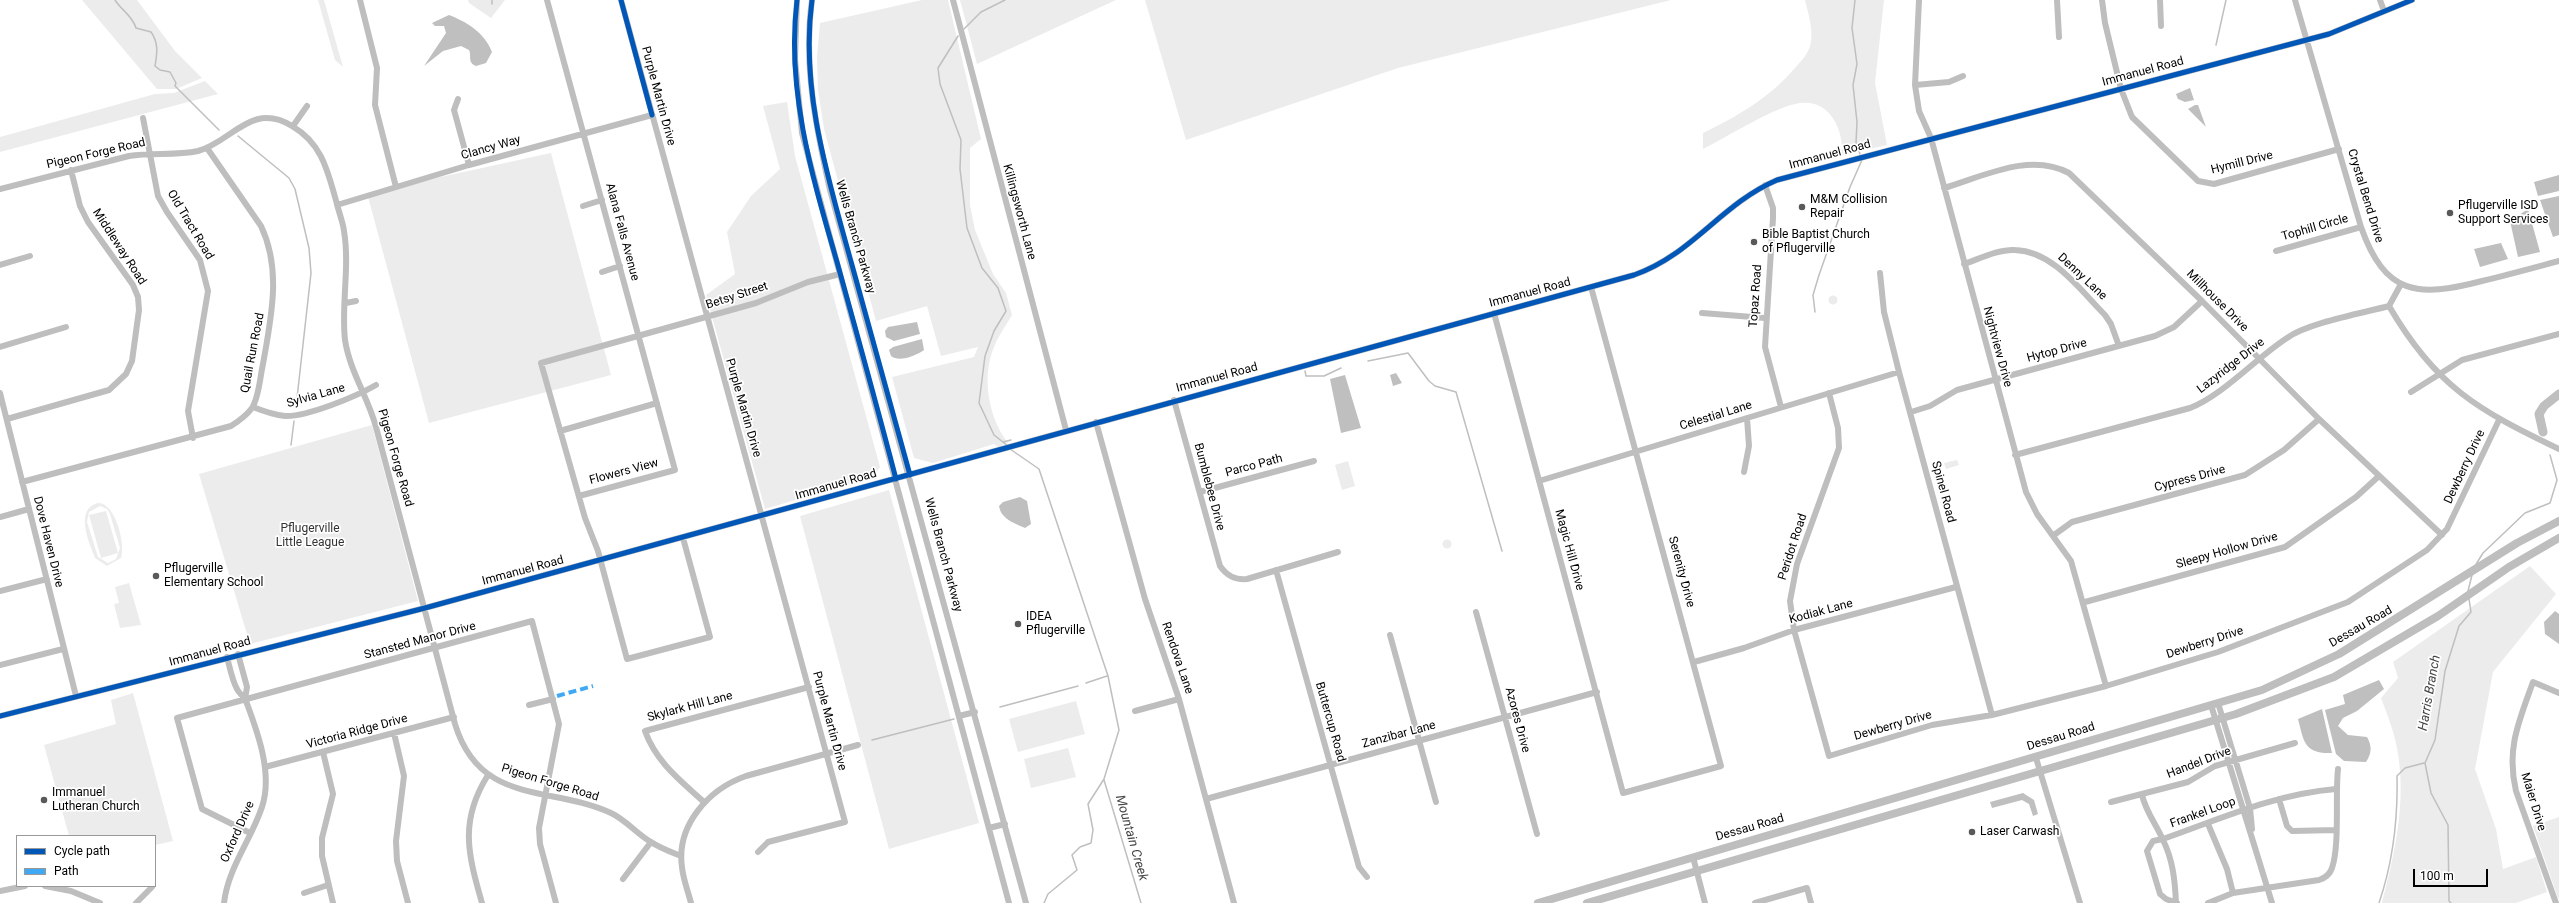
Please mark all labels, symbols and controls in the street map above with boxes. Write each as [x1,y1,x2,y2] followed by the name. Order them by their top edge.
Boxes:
[638,45,678,147] street label: Purple Martin Drive
[2101,54,2185,90] street label: Immanuel Road
[460,133,522,163] street label: Clancy Way
[45,136,147,172] street label: Pigeon Forge Road
[1788,137,1872,173] street label: Immanuel Road
[2344,147,2386,245] street label: Crystal Bend Drive
[2209,148,2275,178] street label: Hymill Drive
[999,163,1039,261] street label: Killingsworth Lane
[832,179,878,295] street label: Wells Branch Parkway
[602,182,642,282] street label: Alana Falls Avenue
[164,188,216,262] street label: Old Tract Road
[1810,193,1887,221] place label: M&M Collision Repair
[2458,199,2549,227] place label: Pflugerville ISD Support Services
[1797,202,1807,212] marker: M&M Collision Repair
[89,206,149,288] street label: Middleway Road
[2445,208,2455,218] marker: Pflugerville ISD Support Services
[2280,212,2350,244] street label: Tophill Circle
[1762,228,1870,256] place label: Bible Baptist Church of Pflugerville
[1749,237,1759,247] marker: Bible Baptist Church of Pflugerville
[2054,251,2110,303] street label: Denny Lane
[1747,264,1765,328] street label: Topaz Road
[2183,267,2251,335] street label: Millhouse Drive
[1488,275,1572,311] street label: Immanuel Road
[704,279,770,313] street label: Betsy Street
[1979,305,2015,389] street label: Nightview Drive
[238,312,268,394] street label: Quail Run Road
[2194,335,2268,397] street label: Lazyridge Drive
[2025,336,2089,366] street label: Hytop Drive
[722,357,764,459] street label: Purple Martin Drive
[1175,360,1259,396] street label: Immanuel Road
[285,381,347,411] street label: Sylvia Lane
[1678,398,1754,434] street label: Celestial Lane
[374,407,416,509] street label: Pigeon Forge Road
[2442,428,2488,506] street label: Dewberry Drive
[1190,442,1228,532] street label: Bumblebee Drive
[1224,451,1284,481] street label: Parco Path
[588,456,660,488] street label: Flowers View
[1928,460,1958,524] street label: Spinel Road
[2153,463,2227,495] street label: Cypress Drive
[794,467,878,503] street label: Immanuel Road
[30,495,66,589] street label: Dove Haven Drive
[921,496,965,614] street label: Wells Branch Parkway
[1551,508,1587,592] street label: Magic Hill Drive
[1776,512,1810,582] street label: Peridot Road
[276,522,344,550] park label: Pflugerville Little League
[2174,530,2280,572] street label: Sleepy Hollow Drive
[1665,535,1697,609] street label: Serenity Drive
[481,553,565,589] street label: Immanuel Road
[164,562,264,590] place label: Pflugerville Elementary School
[151,571,161,581] marker: Pflugerville Elementary School
[1788,597,1854,627] street label: Kodiak Lane
[2327,603,2395,651] street label: Dessau Road
[1026,610,1085,638] place label: IDEA Pflugerville
[363,619,477,663] street label: Stansted Manor Drive
[1013,619,1023,629] marker: IDEA Pflugerville
[1158,620,1196,696] street label: Rendova Lane
[2165,624,2245,662] street label: Dewberry Drive
[168,634,252,670] street label: Immanuel Road
[2416,654,2444,732] water label: Harris Branch
[809,670,849,772] street label: Purple Martin Drive
[1312,680,1348,764] street label: Buttercup Road
[1501,686,1533,754] street label: Azores Drive
[646,689,734,725] street label: Skylark Hill Lane
[1852,708,1934,744] street label: Dewberry Drive
[305,712,409,752] street label: Victoria Ridge Drive
[1361,718,1437,752] street label: Zanzibar Lane
[2025,720,2097,754] street label: Dessau Road
[2165,744,2233,782] street label: Handel Drive
[500,761,600,805] street label: Pigeon Forge Road
[2517,771,2549,833] street label: Maier Drive
[52,786,140,814] place label: Immanuel Lutheran Church
[1111,793,1151,883] water label: Mountain Creek
[39,795,49,805] marker: Immanuel Lutheran Church
[2168,795,2238,831] street label: Frankel Loop
[218,799,258,865] street label: Oxford Drive
[1714,811,1786,845] street label: Dessau Road
[1980,825,2059,839] place label: Laser Carwash
[1967,827,1977,837] marker: Laser Carwash
[16,835,156,887] legend
[54,844,110,858] text: Cycle path
[2415,861,2490,887] scale bar
[54,864,79,878] text: Path
[2420,869,2454,883] text: 100 m

